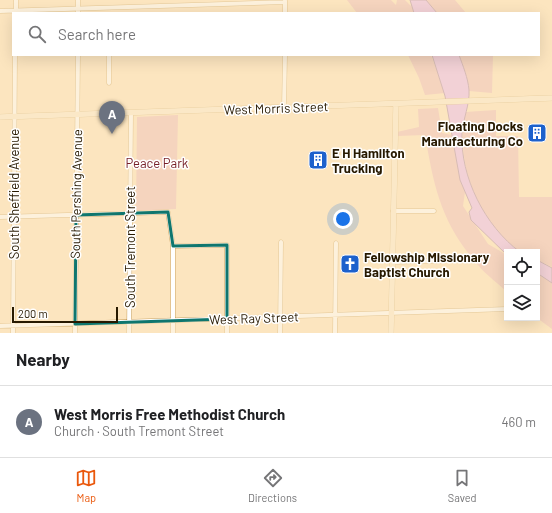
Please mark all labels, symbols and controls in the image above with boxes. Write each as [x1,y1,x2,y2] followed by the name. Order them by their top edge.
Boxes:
[12,12,540,56] search box
[26,23,48,45] icon: search
[58,25,136,43] text: Search here
[223,98,329,118] street label: West Morris Street
[99,101,125,134] pin: A
[421,118,523,149] place label: Floating Docks Manufacturing Co
[526,122,548,144] building icon: Floating Docks Manufacturing Co
[6,129,22,259] street label: South Sheffield Avenue
[67,129,85,259] street label: South Pershing Avenue
[332,145,405,176] place label: E H Hamilton Trucking
[307,149,329,171] building icon: E H Hamilton Trucking
[126,155,189,171] park label: Peace Park
[122,186,138,308] street label: South Tremont Street
[333,209,353,229] your location
[364,249,490,280] place label: Fellowship Missionary Baptist Church
[504,249,540,321] map controls
[504,249,540,285] button: locate
[339,253,361,275] church icon: Fellowship Missionary Baptist Church
[504,285,540,321] button: layers
[12,305,118,324] scale bar
[18,307,48,320] text: 200 m
[209,308,299,328] street label: West Ray Street
[16,349,70,369] text: Nearby
[54,405,285,423] text: West Morris Free Methodist Church
[25,414,33,430] text: A
[501,414,536,430] text: 460 m
[54,423,224,439] text: Church · South Tremont Street
[75,467,97,504] tab: Map
[248,467,297,504] tab: Directions
[448,467,477,504] tab: Saved

